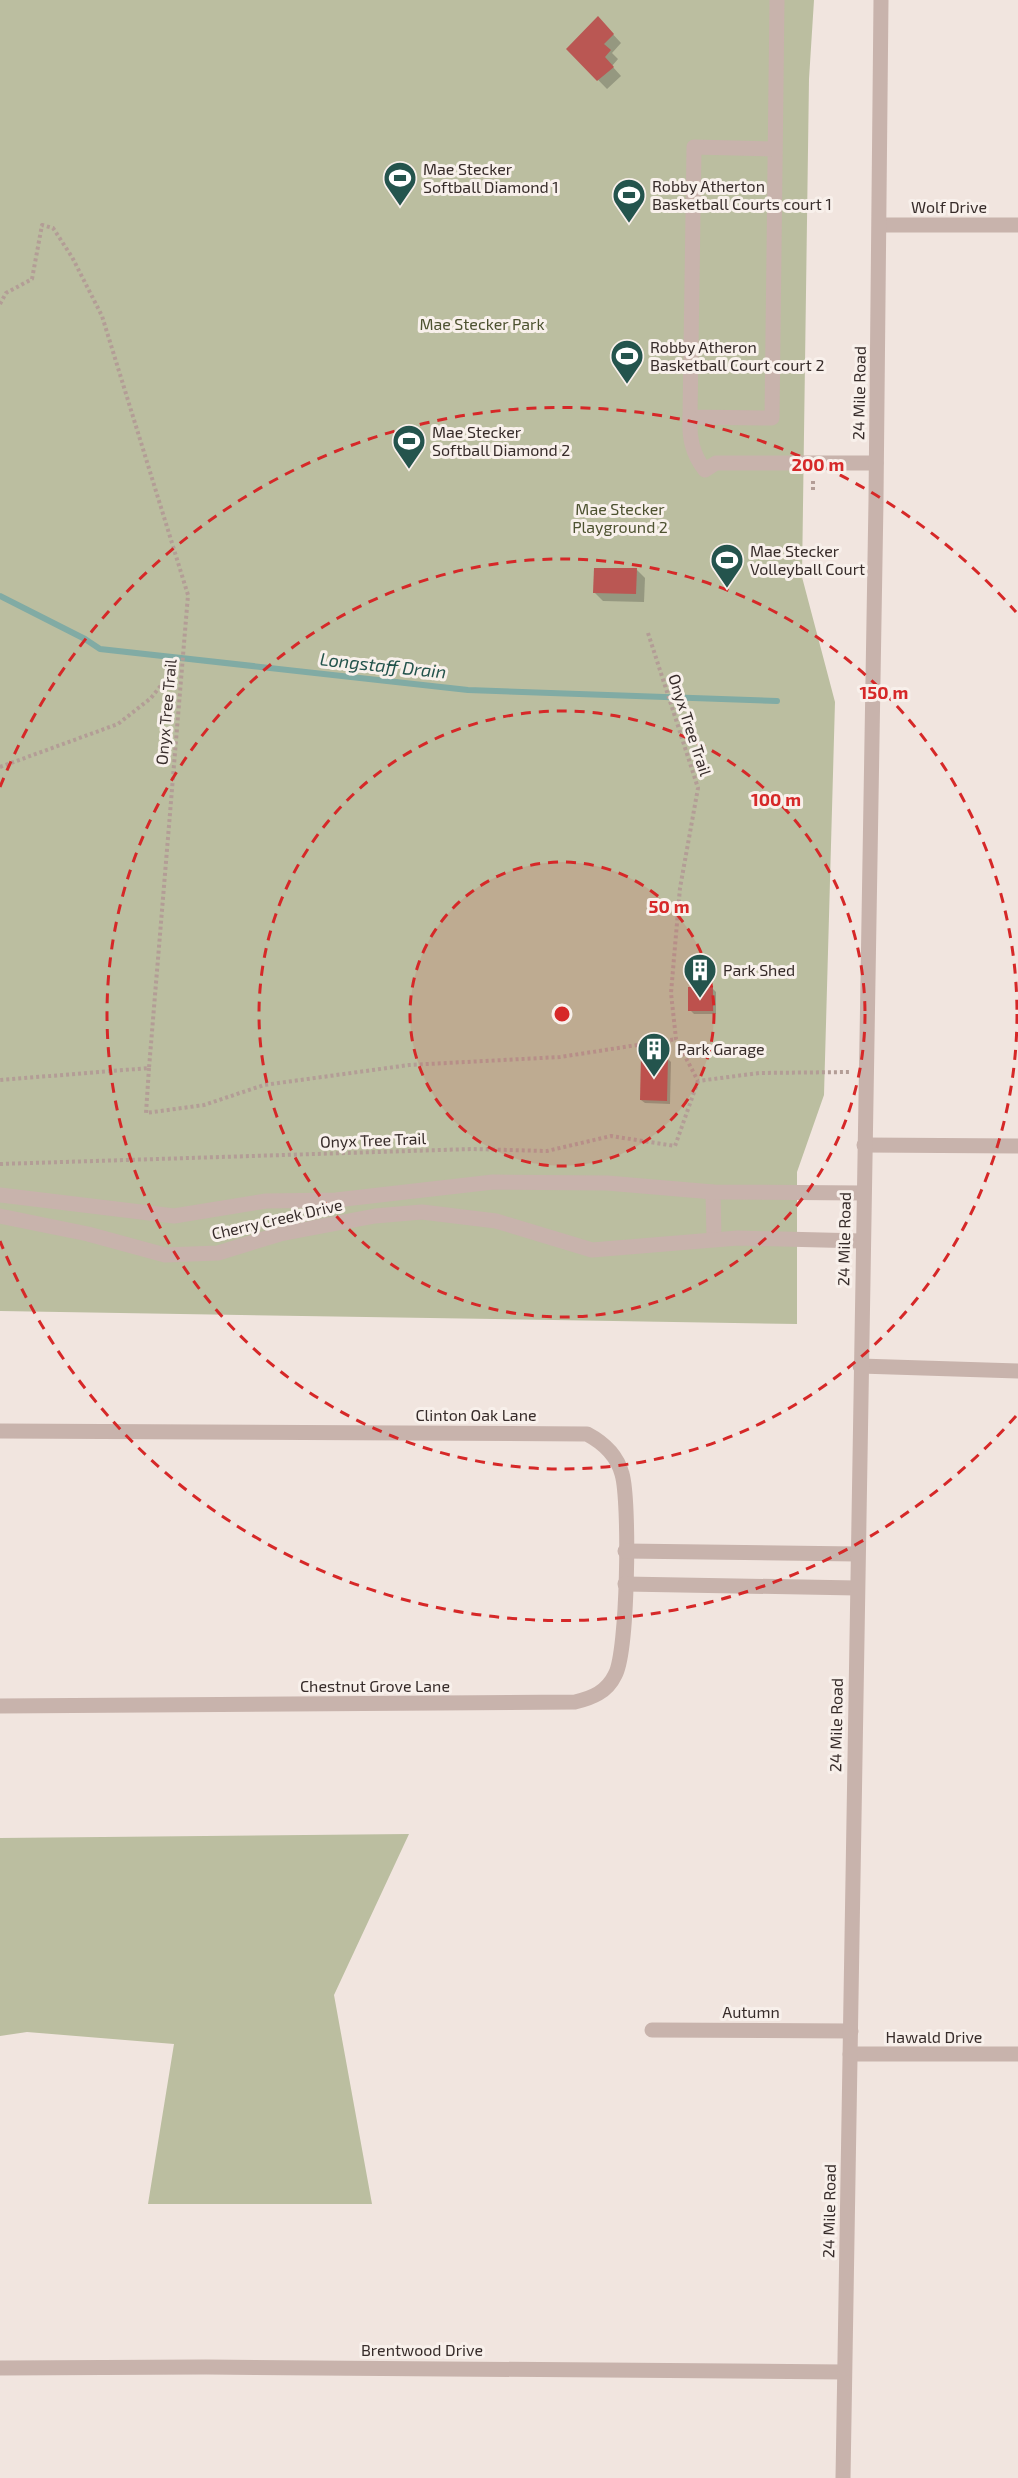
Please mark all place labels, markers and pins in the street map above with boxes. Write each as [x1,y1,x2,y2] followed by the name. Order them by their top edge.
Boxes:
[423,159,559,196] place label: Mae Stecker Softball Diamond 1
[382,160,418,207] sports icon: Mae Stecker Softball Diamond 1
[652,176,832,213] place label: Robby Atherton Basketball Courts court 1
[611,177,647,224] sports icon: Robby Atherton Basketball Courts court 1
[650,337,824,374] place label: Robby Atheron Basketball Court court 2
[609,338,645,385] sports icon: Robby Atheron Basketball Court court 2
[432,422,570,459] place label: Mae Stecker Softball Diamond 2
[391,423,427,470] sports icon: Mae Stecker Softball Diamond 2
[750,541,865,578] place label: Mae Stecker Volleyball Court
[709,542,745,589] sports icon: Mae Stecker Volleyball Court
[682,952,718,999] building icon: Park Shed
[723,960,795,979] place label: Park Shed
[552,1004,572,1024] centre of rings
[636,1031,672,1078] building icon: Park Garage
[677,1039,765,1058] place label: Park Garage

